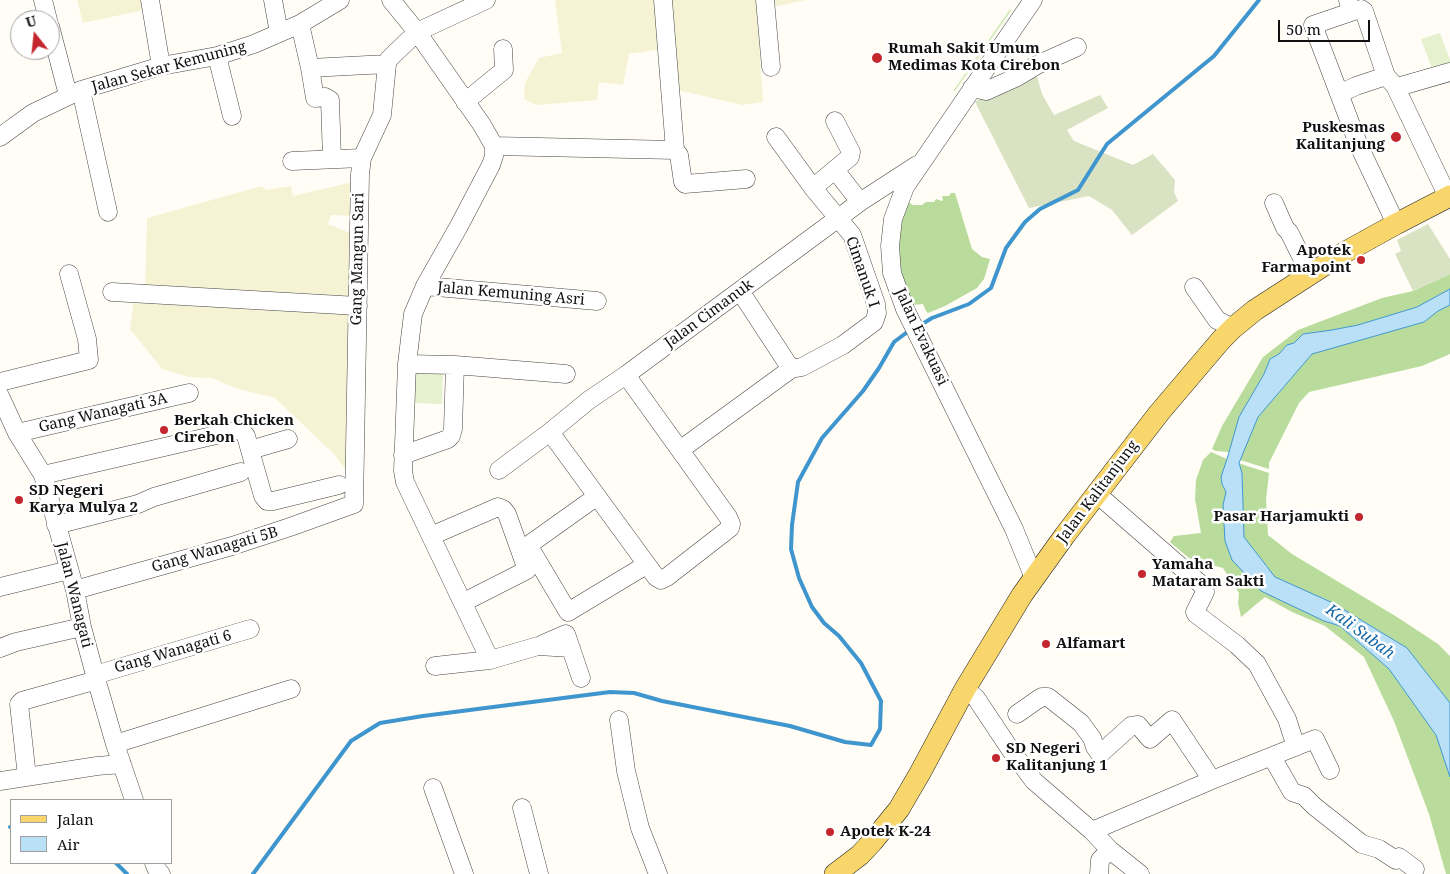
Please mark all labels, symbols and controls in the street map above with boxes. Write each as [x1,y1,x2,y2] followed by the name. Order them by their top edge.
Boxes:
[10,10,60,60] north arrow
[23,10,39,32] text: U
[1280,10,1372,42] scale bar
[1286,19,1321,39] text: 50 m
[90,38,248,96] street label: Jalan Sekar Kemuning
[888,40,1060,75] place label: Rumah Sakit Umum Medimas Kota Cirebon
[870,51,884,65] marker: Rumah Sakit Umum Medimas Kota Cirebon
[1296,119,1385,154] place label: Puskesmas Kalitanjung
[1389,130,1403,144] marker: Puskesmas Kalitanjung
[348,193,368,325] street label: Gang Mangun Sari
[841,234,883,310] street label: Cimanuk I
[1261,242,1351,277] place label: Apotek Farmapoint
[1355,254,1367,266] marker: Apotek Farmapoint
[661,276,757,352] street label: Jalan Cimanuk
[437,279,585,309] street label: Jalan Kemuning Asri
[891,285,951,389] street label: Jalan Evakuasi
[37,389,169,437] street label: Gang Wanagati 3A
[174,412,294,447] place label: Berkah Chicken Cirebon
[158,424,170,436] marker: Berkah Chicken Cirebon
[1053,437,1143,547] street label: Jalan Kalitanjung
[29,482,138,517] place label: SD Negeri Karya Mulya 2
[13,494,25,506] marker: SD Negeri Karya Mulya 2
[1213,508,1349,526] place label: Pasar Harjamukti
[1353,511,1365,523] marker: Pasar Harjamukti
[150,523,280,577] street label: Gang Wanagati 5B
[52,540,96,650] street label: Jalan Wanagati
[1152,556,1264,591] place label: Yamaha Mataram Sakti
[1136,568,1148,580] marker: Yamaha Mataram Sakti
[1322,601,1398,663] water label: Kali Subah
[112,627,234,677] street label: Gang Wanagati 6
[1056,635,1125,653] place label: Alfamart
[1040,638,1052,650] marker: Alfamart
[1006,740,1108,775] place label: SD Negeri Kalitanjung 1
[990,752,1002,764] marker: SD Negeri Kalitanjung 1
[10,799,172,864] legend
[57,809,94,829] text: Jalan
[840,823,931,841] place label: Apotek K-24
[824,826,836,838] marker: Apotek K-24
[57,834,79,854] text: Air

